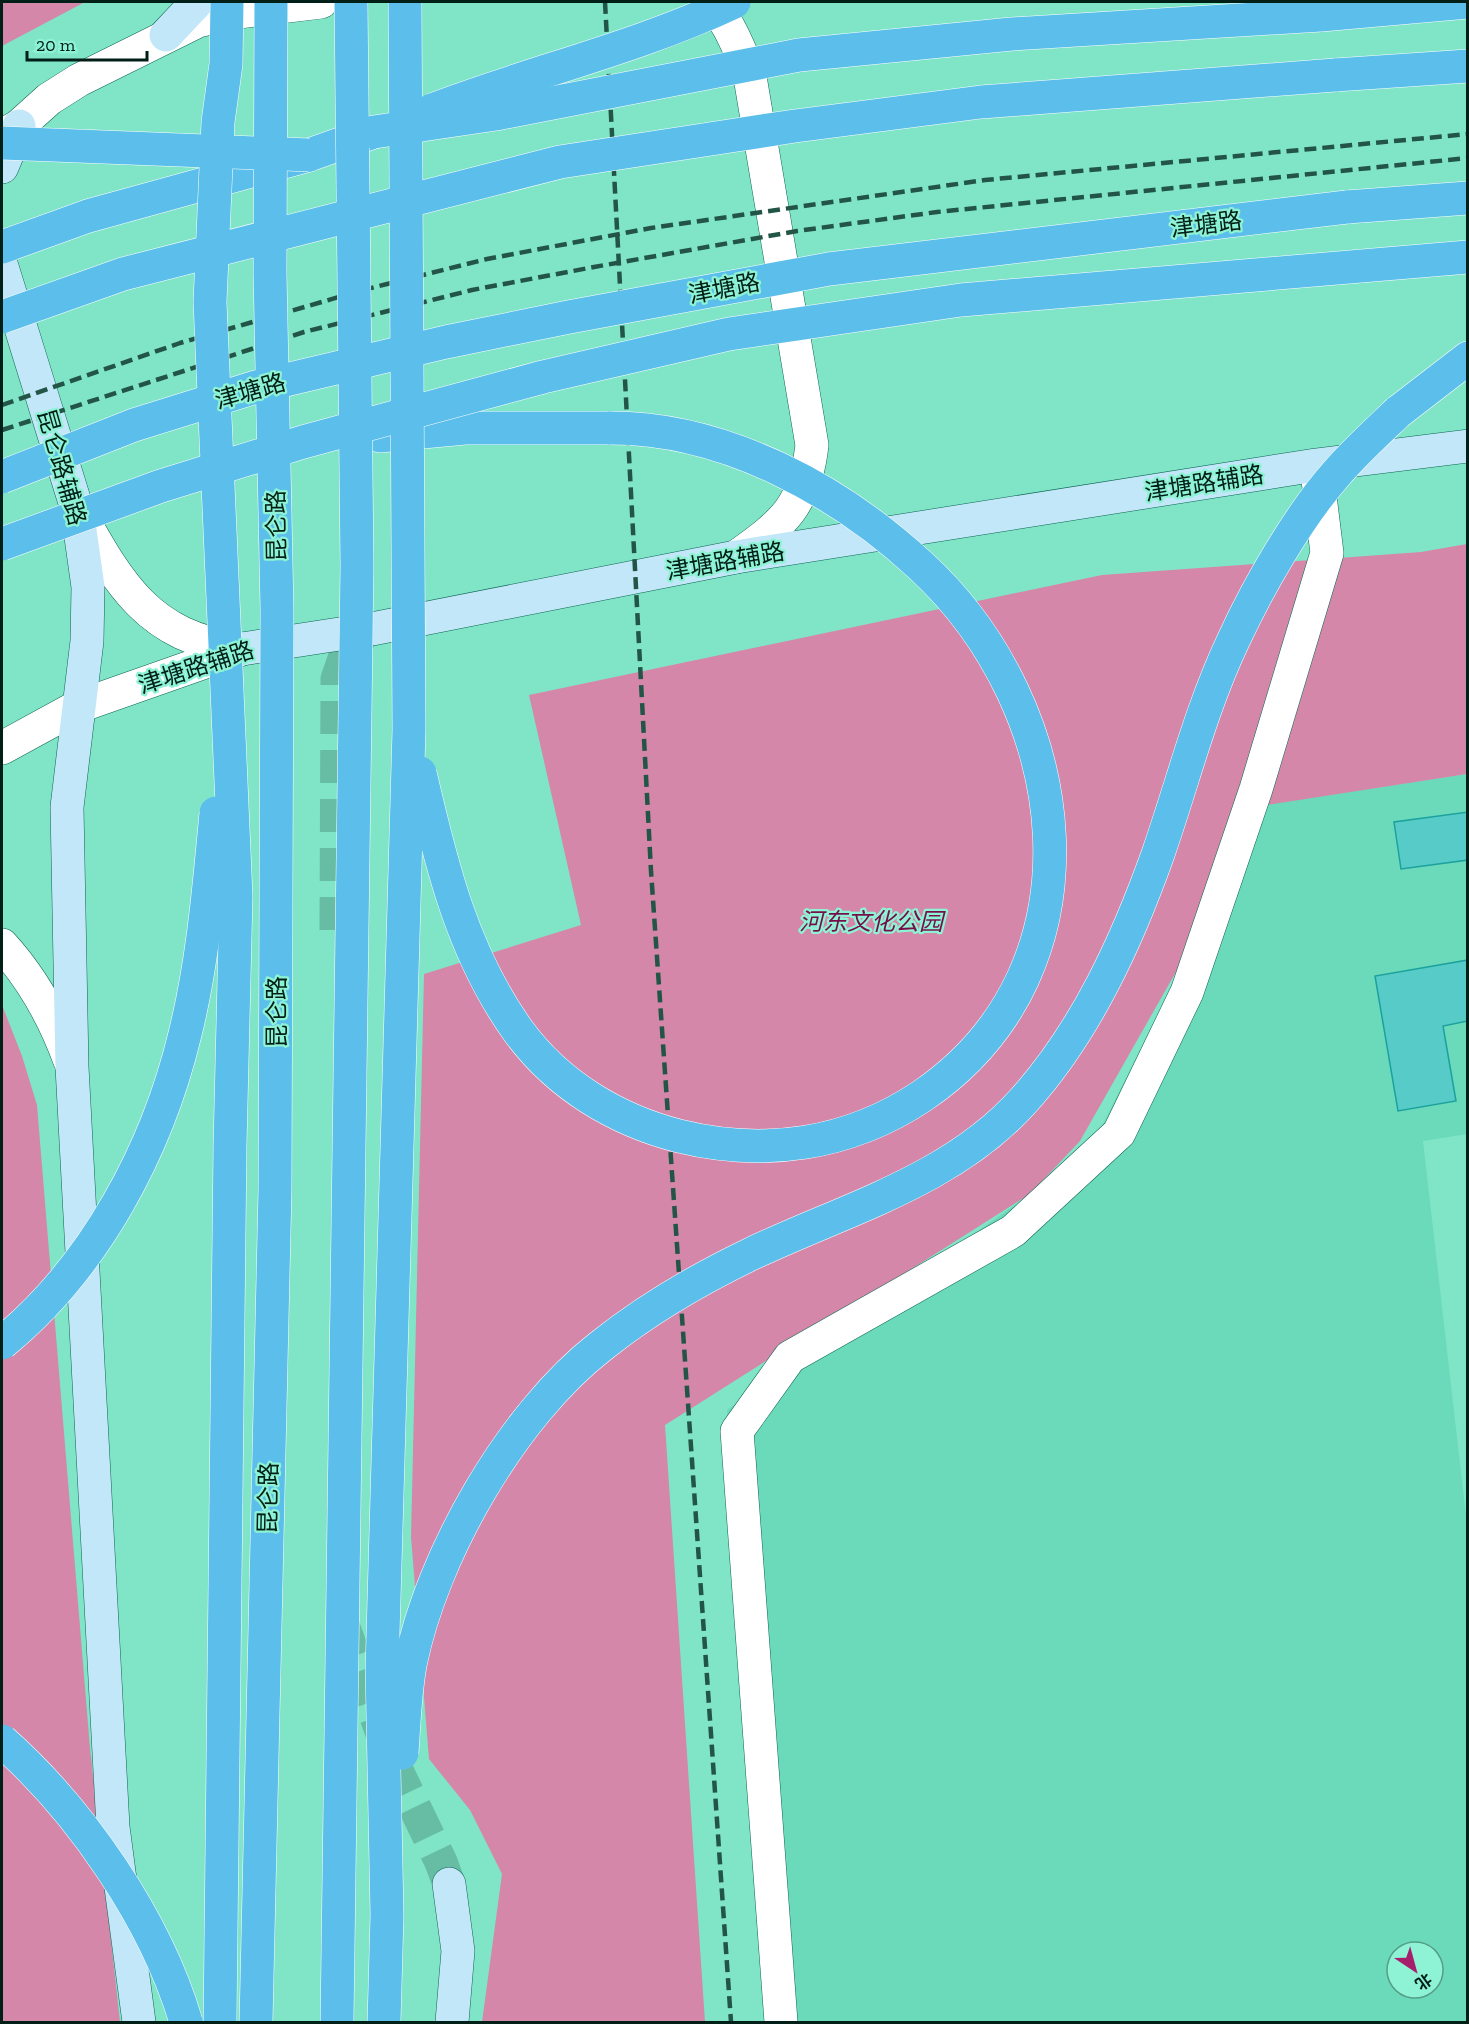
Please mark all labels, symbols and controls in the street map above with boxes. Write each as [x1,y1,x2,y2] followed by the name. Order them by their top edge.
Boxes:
[27,24,147,62] scale bar
[36,34,76,56] text: 20 m
[1169,205,1243,243] street label: 津塘路
[686,267,762,309] street label: 津塘路
[211,367,289,415] street label: 津塘路
[32,405,92,529] street label: 昆仑路辅路
[1142,459,1266,507] street label: 津塘路辅路
[261,490,291,562] street label: 昆仑路
[663,536,787,586] street label: 津塘路辅路
[134,635,258,699] street label: 津塘路辅路
[799,907,946,936] park label: 河东文化公园
[262,976,291,1048] street label: 昆仑路
[253,1462,283,1534] street label: 昆仑路
[1385,1940,1445,2000] north arrow
[1411,1969,1436,1994] text: 北

